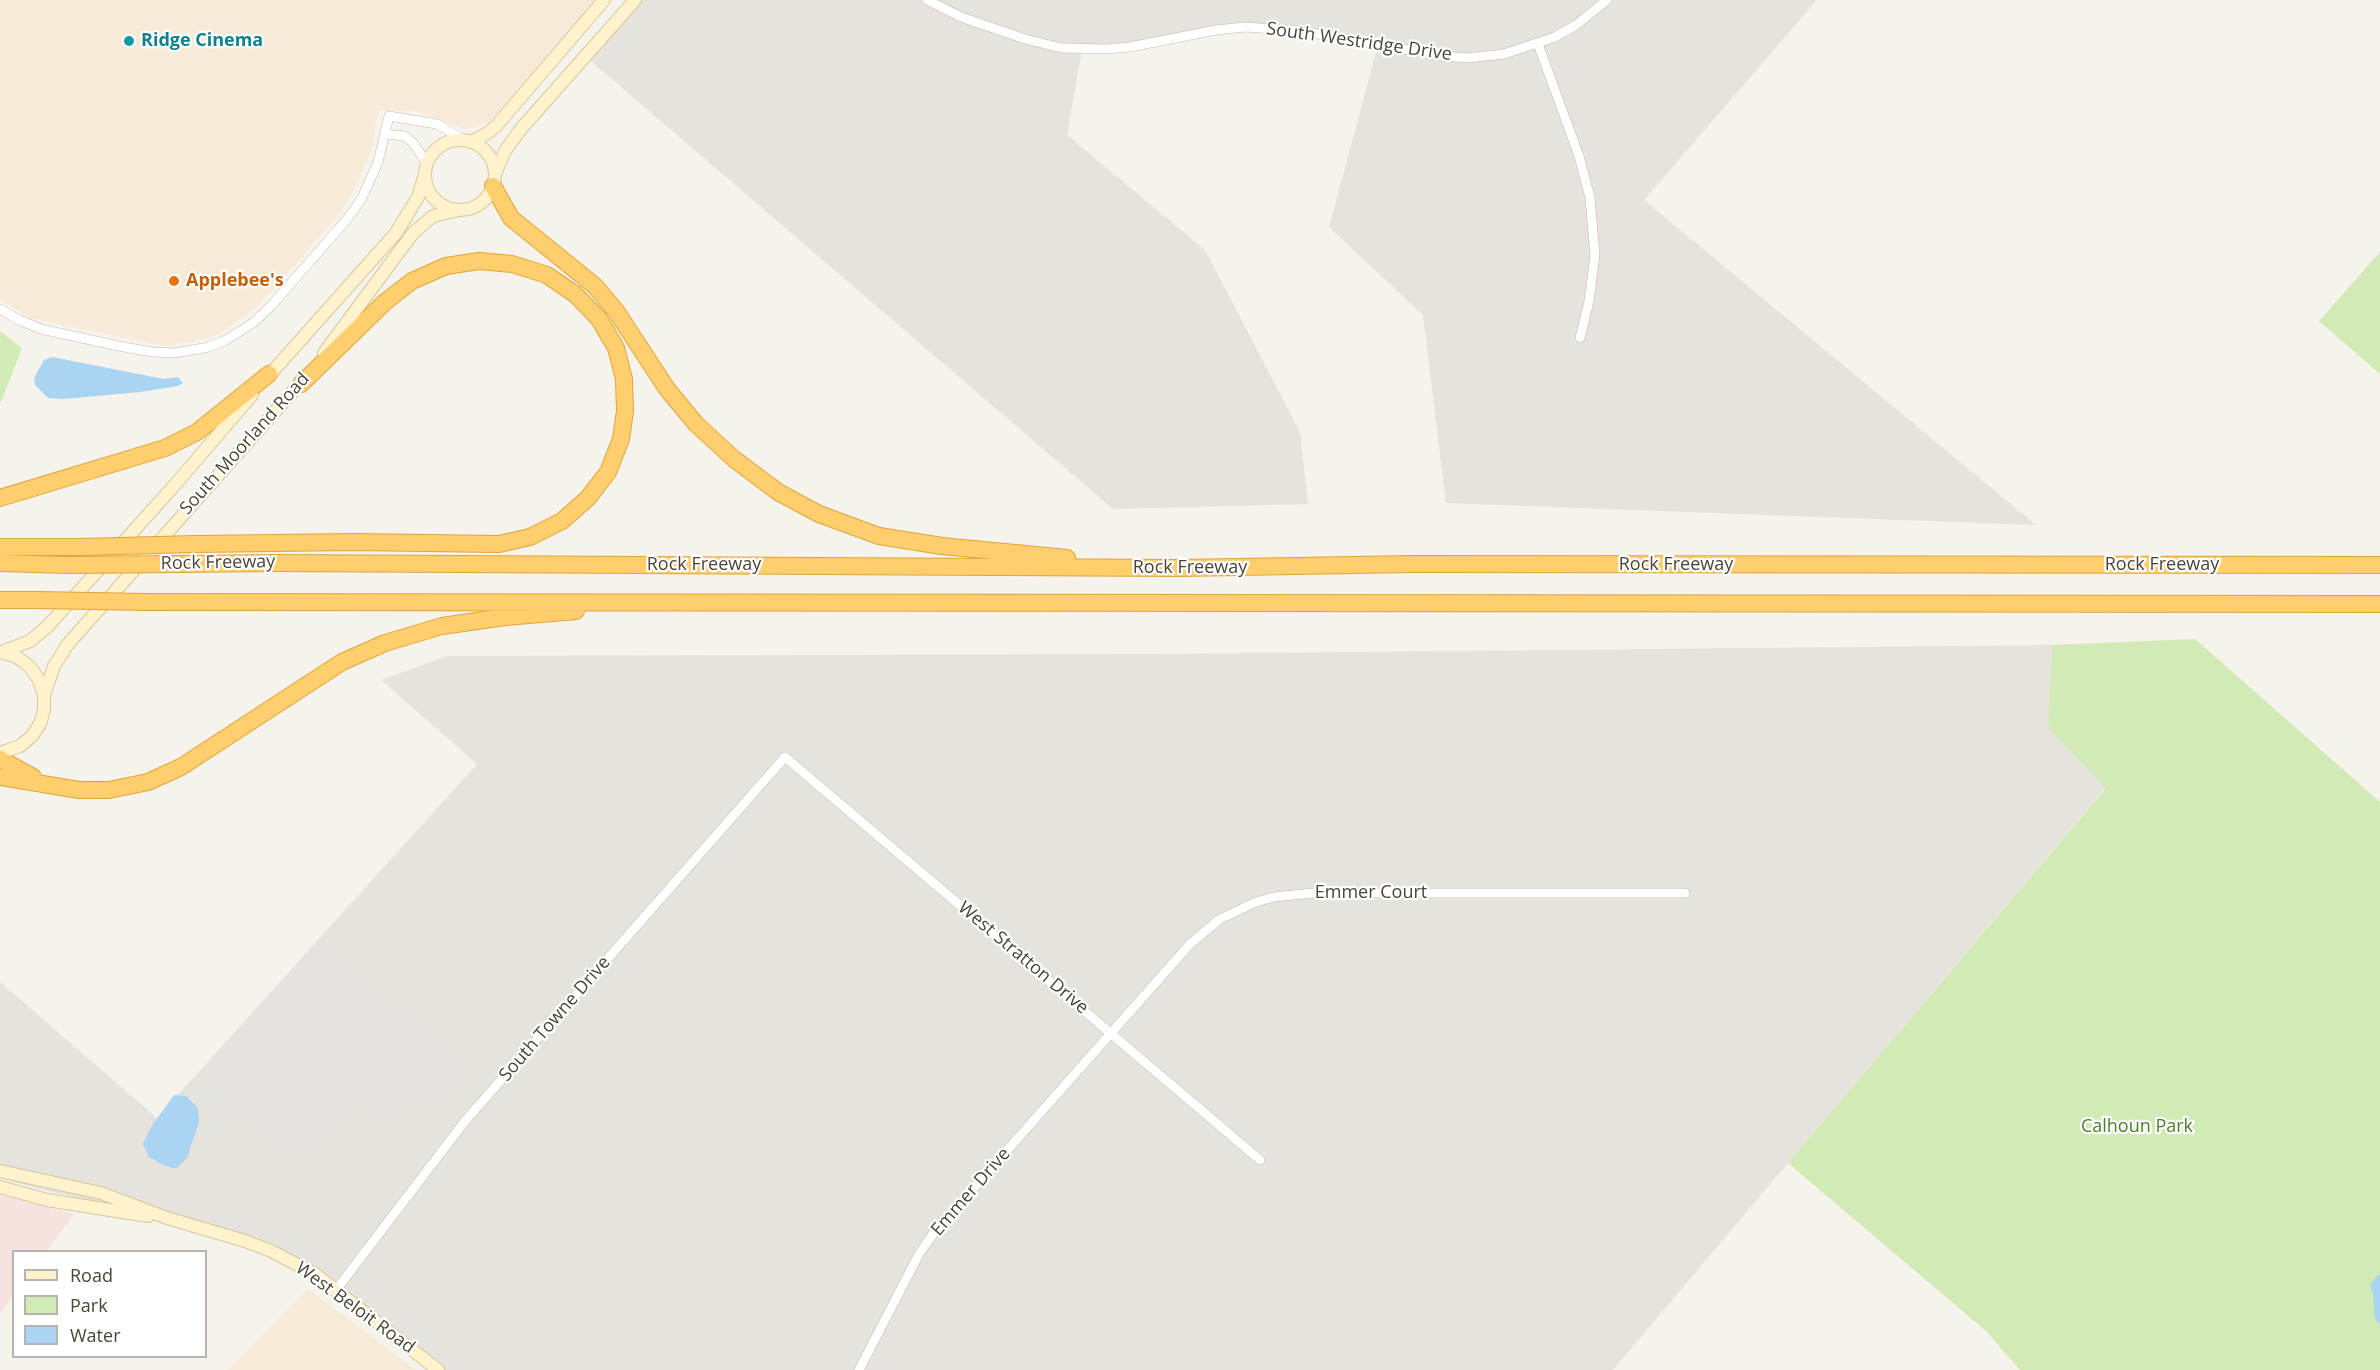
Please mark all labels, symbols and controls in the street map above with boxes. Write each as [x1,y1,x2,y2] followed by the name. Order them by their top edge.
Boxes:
[1265,18,1453,66] street label: South Westridge Drive
[141,30,263,52] place label: Ridge Cinema
[122,34,136,48] marker: Ridge Cinema
[186,270,284,292] place label: Applebee's
[167,274,181,288] marker: Applebee's
[176,369,314,519] street label: South Moorland Road
[161,551,275,575] street label: Rock Freeway
[647,554,761,576] street label: Rock Freeway
[1619,554,1733,576] street label: Rock Freeway
[2105,554,2219,576] street label: Rock Freeway
[1133,557,1247,579] street label: Rock Freeway
[1315,882,1427,904] street label: Emmer Court
[953,897,1093,1019] street label: West Stratton Drive
[495,952,615,1086] street label: South Towne Drive
[2081,1116,2193,1138] park label: Calhoun Park
[927,1144,1015,1240] street label: Emmer Drive
[12,1250,207,1358] legend
[291,1258,419,1358] street label: West Beloit Road
[70,1263,113,1287] text: Road
[70,1293,108,1317] text: Park
[70,1323,121,1347] text: Water

